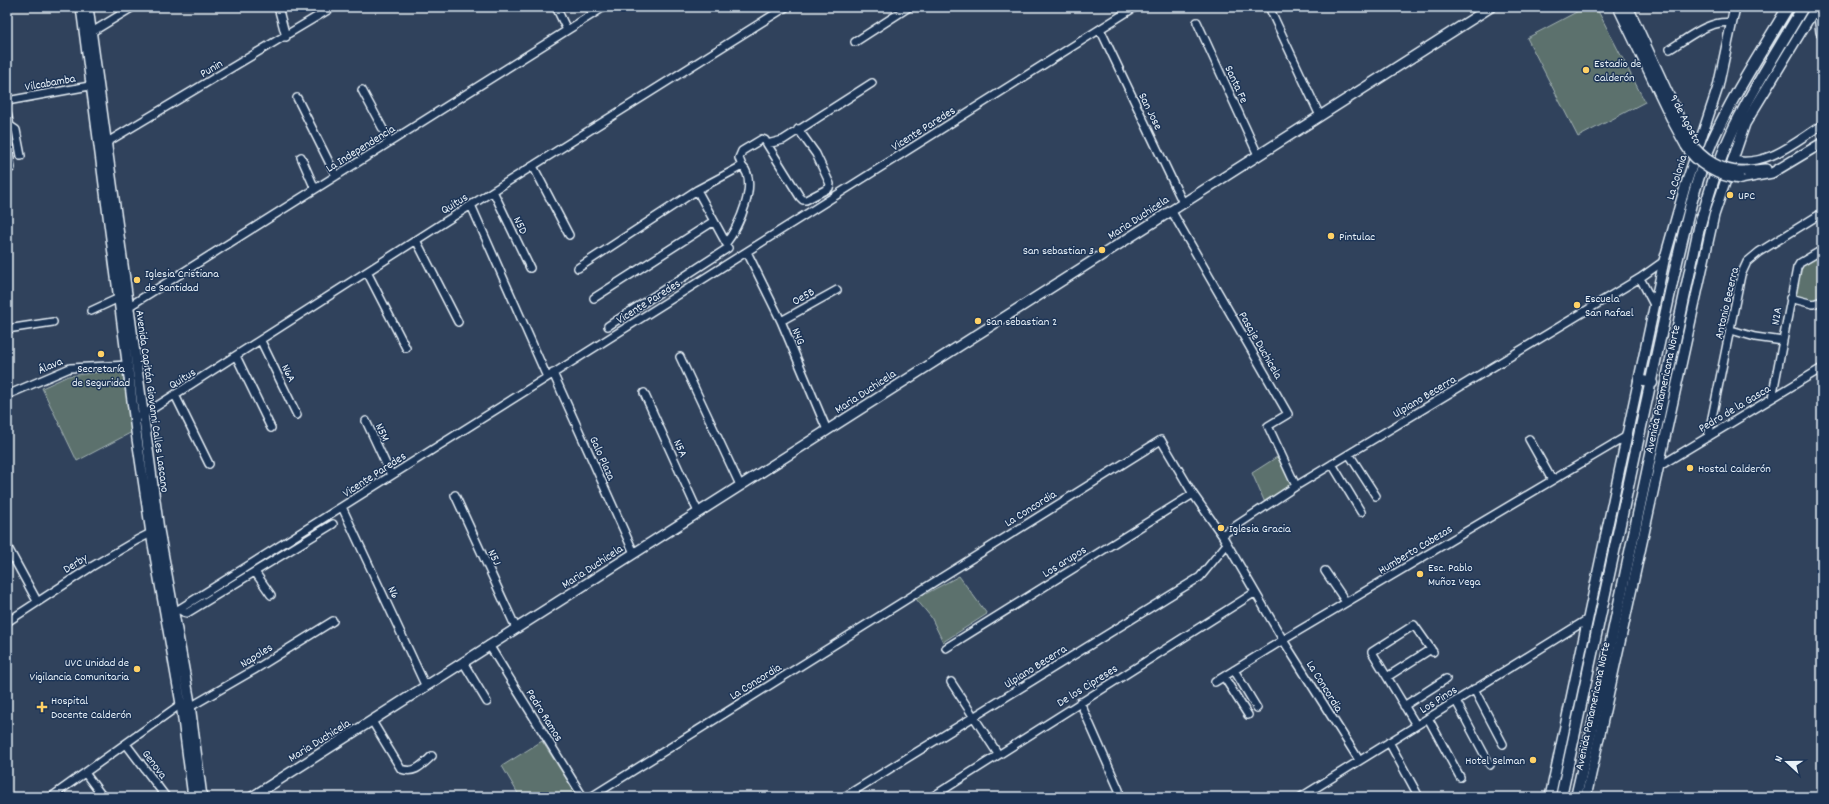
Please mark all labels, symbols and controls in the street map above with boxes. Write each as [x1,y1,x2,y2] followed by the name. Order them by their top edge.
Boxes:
[197,56,227,83] street label: Punin
[1594,56,1641,87] place label: Estadio de Calderón
[1220,63,1252,106] street label: Santa Fe
[1581,65,1591,75] marker: Estadio de Calderón
[24,71,77,96] street label: Vilcabamba
[1133,90,1166,133] street label: San Jose
[1665,92,1705,147] street label: 9 de Agosto
[888,103,959,156] street label: Vicente Paredes
[323,121,399,177] street label: La Independencia
[1663,153,1692,202] street label: La Colonia
[1738,188,1755,205] place label: UPC
[438,189,472,219] street label: Quitus
[1725,190,1735,200] marker: UPC
[1105,192,1173,244] street label: Maria Duchicela
[508,214,531,237] street label: N5D
[1339,229,1375,246] place label: Pintulac
[1326,231,1336,241] marker: Pintulac
[1023,243,1094,260] place label: San sebastian 3
[1097,245,1107,255] marker: San sebastian 3
[1711,265,1744,341] street label: Antonio Becerra
[145,266,219,297] place label: Iglesia Cristiana de Santidad
[132,275,142,285] marker: Iglesia Cristiana de Santidad
[613,276,684,329] street label: Vicente Paredes
[789,284,818,311] street label: Oe5B
[1585,291,1634,322] place label: Escuela San Rafael
[1572,300,1582,310] marker: Escuela San Rafael
[1768,306,1787,326] street label: N2A
[130,309,173,494] street label: Avenida Capitán Giovanni Calles Lascano
[1233,309,1286,383] street label: Pasaje Duchicela
[986,314,1057,331] place label: San sebastian 2
[973,316,983,326] marker: San sebastian 2
[1642,324,1685,455] street label: Avenida Panamericana Norte
[786,325,809,348] street label: N4G
[96,349,106,359] marker: Secretaría de Seguridad
[36,353,66,379] street label: Álava
[72,361,130,392] place label: Secretaría de Seguridad
[276,362,300,386] street label: N6A
[166,364,200,394] street label: Quitus
[832,366,900,418] street label: Maria Duchicela
[1390,371,1460,423] street label: Ulpiano Becerra
[1696,381,1774,437] street label: Pedro de la Gasca
[370,421,393,445] street label: N5M
[584,434,619,484] street label: Galo Plaza
[668,437,691,461] street label: N5A
[340,448,410,502] street label: Vicente Paredes
[1698,461,1771,478] place label: Hostal Calderón
[1685,463,1695,473] marker: Hostal Calderón
[1002,486,1060,532] street label: La Concordia
[1229,521,1291,538] place label: Iglesia Gracia
[1375,521,1456,579] street label: Humberto Cabezas
[1216,523,1226,533] marker: Iglesia Gracia
[559,541,627,593] street label: Maria Duchicela
[1039,542,1090,583] street label: Los arupos
[483,547,505,568] street label: N5J
[60,550,92,578] street label: Derby
[1428,560,1481,591] place label: Esc. Pablo Muñoz Vega
[1415,569,1425,579] marker: Esc. Pablo Muñoz Vega
[382,584,403,602] street label: N6
[237,640,276,673] street label: Napoles
[1001,641,1071,693] street label: Ulpiano Becerra
[1572,641,1615,772] street label: Avenida Panamericana Norte
[29,655,129,686] place label: UVC Unidad de Vigilancia Comunitaria
[1301,658,1347,716] street label: La Concordia
[727,659,785,705] street label: La Concordia
[1054,661,1122,712] street label: De los Cipreses
[132,664,142,674] marker: UVC Unidad de Vigilancia Comunitaria
[1417,682,1461,719] street label: Los Pinos
[521,686,567,745] street label: Pedro Ramos
[51,693,132,724] place label: Hospital Docente Calderón
[36,701,48,713] marker: Hospital Docente Calderón
[286,715,354,767] street label: Maria Duchicela
[1767,742,1807,782] north arrow
[137,747,171,783] street label: Genova
[1465,753,1525,770] place label: Hotel Selman
[1771,753,1788,765] text: N
[1528,755,1538,765] marker: Hotel Selman

